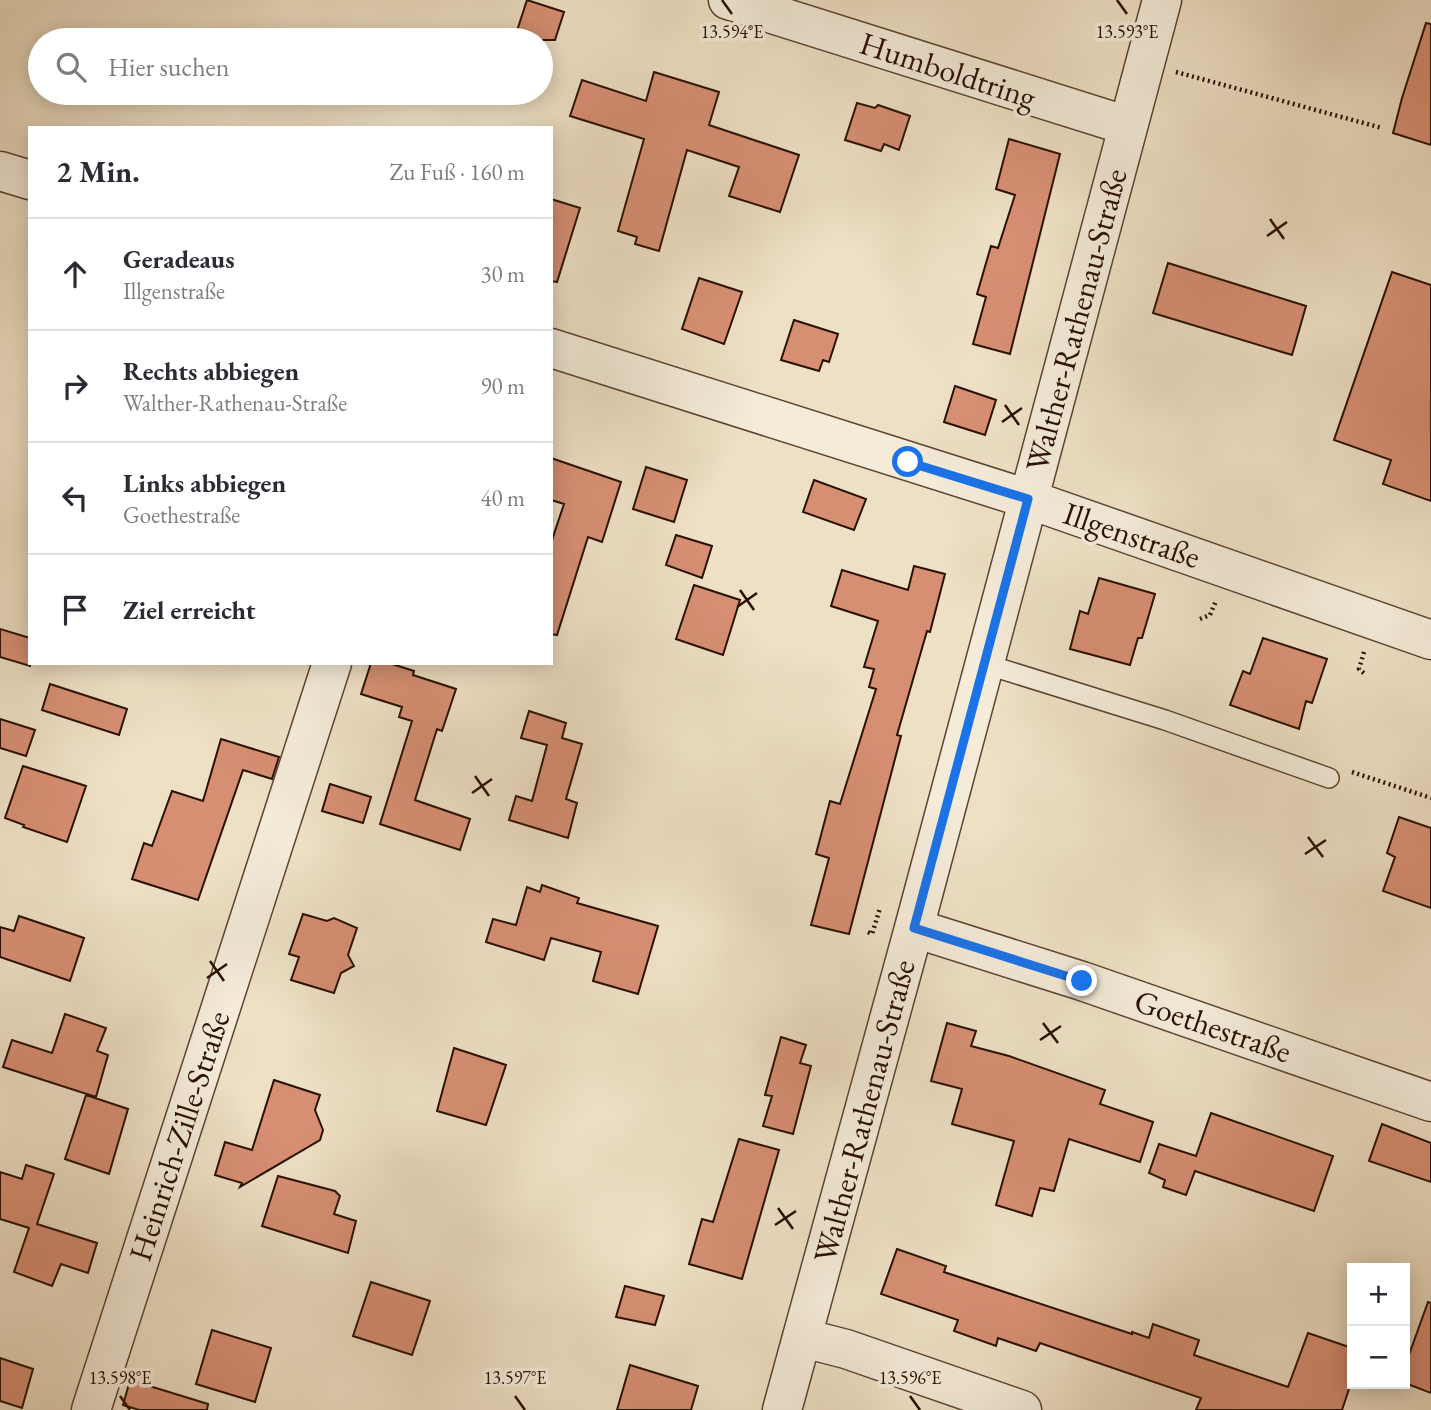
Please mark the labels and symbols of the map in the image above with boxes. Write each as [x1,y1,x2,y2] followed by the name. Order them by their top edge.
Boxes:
[701,20,763,43] text: 13.594°E
[1096,20,1158,43] text: 13.593°E
[855,22,1042,119] street label: Humboldtring
[1015,164,1137,476] street label: Walther-Rathenau-Straße
[892,446,923,477] route start
[1058,492,1206,578] street label: Illgenstraße
[803,955,925,1267] street label: Walther-Rathenau-Straße
[1066,965,1097,996] route end
[1129,980,1297,1072] street label: Goethestraße
[119,1006,239,1266] street label: Heinrich-Zille-Straße
[89,1366,151,1389] text: 13.598°E
[484,1366,546,1389] text: 13.597°E
[879,1366,941,1389] text: 13.596°E

